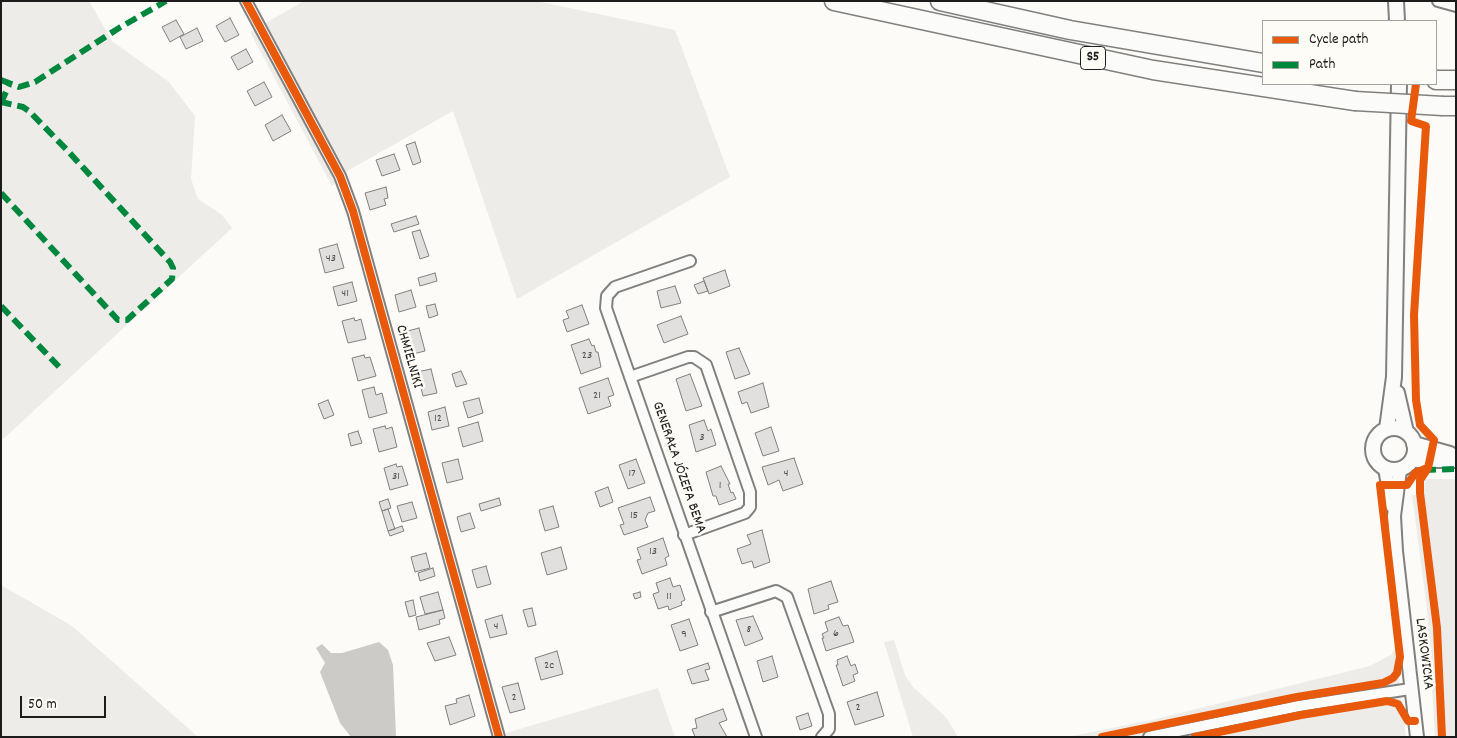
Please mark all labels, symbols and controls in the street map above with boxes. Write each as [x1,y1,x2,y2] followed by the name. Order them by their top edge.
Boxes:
[1262,20,1437,85] legend
[1309,29,1368,51] text: Cycle path
[1080,46,1106,70] road number: S5
[1309,54,1335,76] text: Path
[326,252,336,266] house number: 43
[341,287,349,301] house number: 41
[390,323,426,391] street label: CHMIELNIKI
[582,349,592,363] house number: 23
[593,389,601,403] house number: 21
[647,400,709,536] street label: GENERAŁA JÓZEFA BEMA
[434,412,442,426] house number: 12
[699,431,705,445] house number: 3
[628,467,636,481] house number: 17
[784,467,788,481] house number: 4
[392,470,400,484] house number: 31
[719,479,721,493] house number: 1
[630,509,638,523] house number: 15
[649,545,657,559] house number: 13
[666,590,672,604] house number: 11
[1410,617,1436,691] street label: LASKOWICKA
[494,620,498,634] house number: 4
[747,623,751,637] house number: 8
[833,627,839,641] house number: 6
[681,628,687,642] house number: 9
[544,659,554,673] house number: 2c
[22,686,109,718] scale bar
[511,691,517,705] house number: 2
[28,694,57,716] text: 50 m
[855,701,861,715] house number: 2

